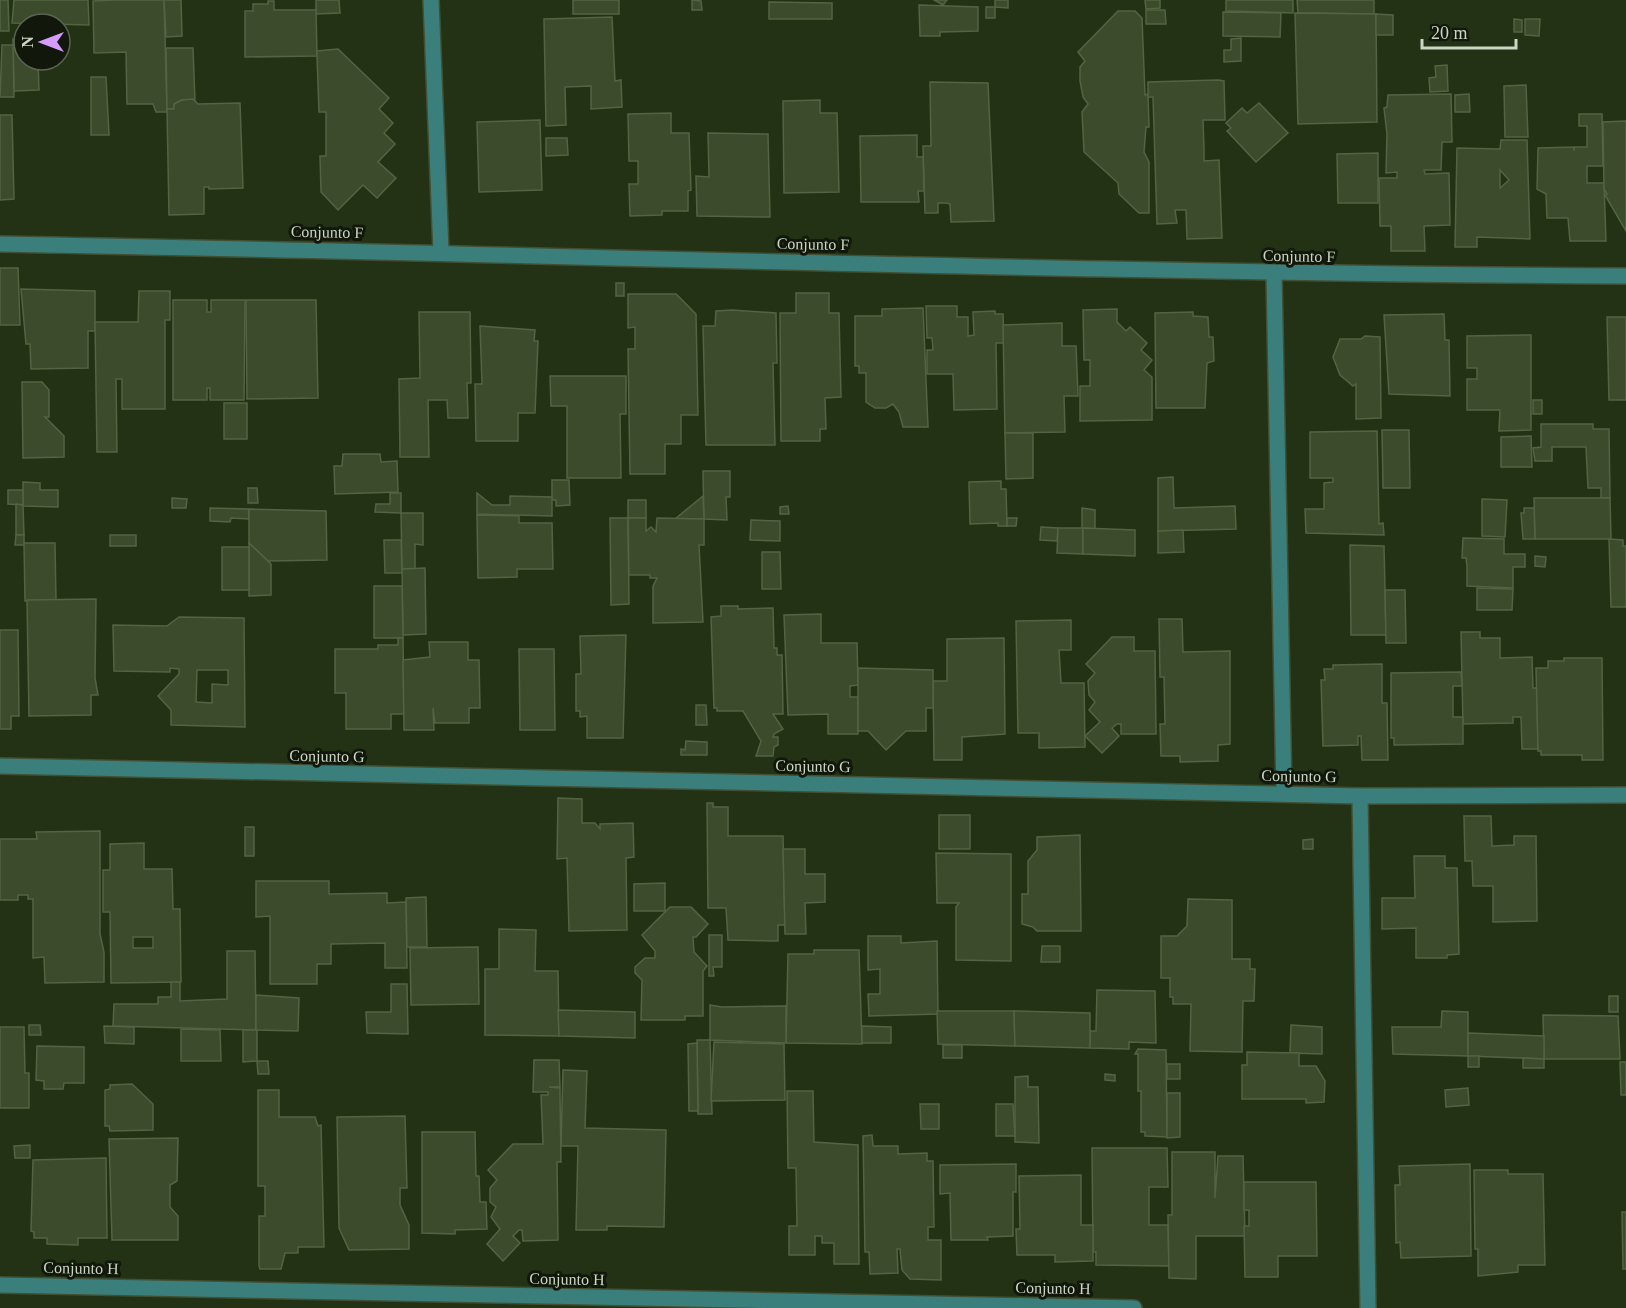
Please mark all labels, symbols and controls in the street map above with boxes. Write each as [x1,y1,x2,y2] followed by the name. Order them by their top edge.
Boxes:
[12,12,72,72] north arrow
[1422,12,1516,50] scale bar
[1431,23,1468,43] text: 20 m
[19,36,36,48] text: N
[291,223,363,242] street label: Conjunto F
[777,235,849,254] street label: Conjunto F
[1263,247,1335,266] street label: Conjunto F
[289,747,365,766] street label: Conjunto G
[775,757,851,776] street label: Conjunto G
[1261,767,1337,786] street label: Conjunto G
[43,1259,119,1278] street label: Conjunto H
[529,1270,605,1289] street label: Conjunto H
[1015,1279,1091,1298] street label: Conjunto H

